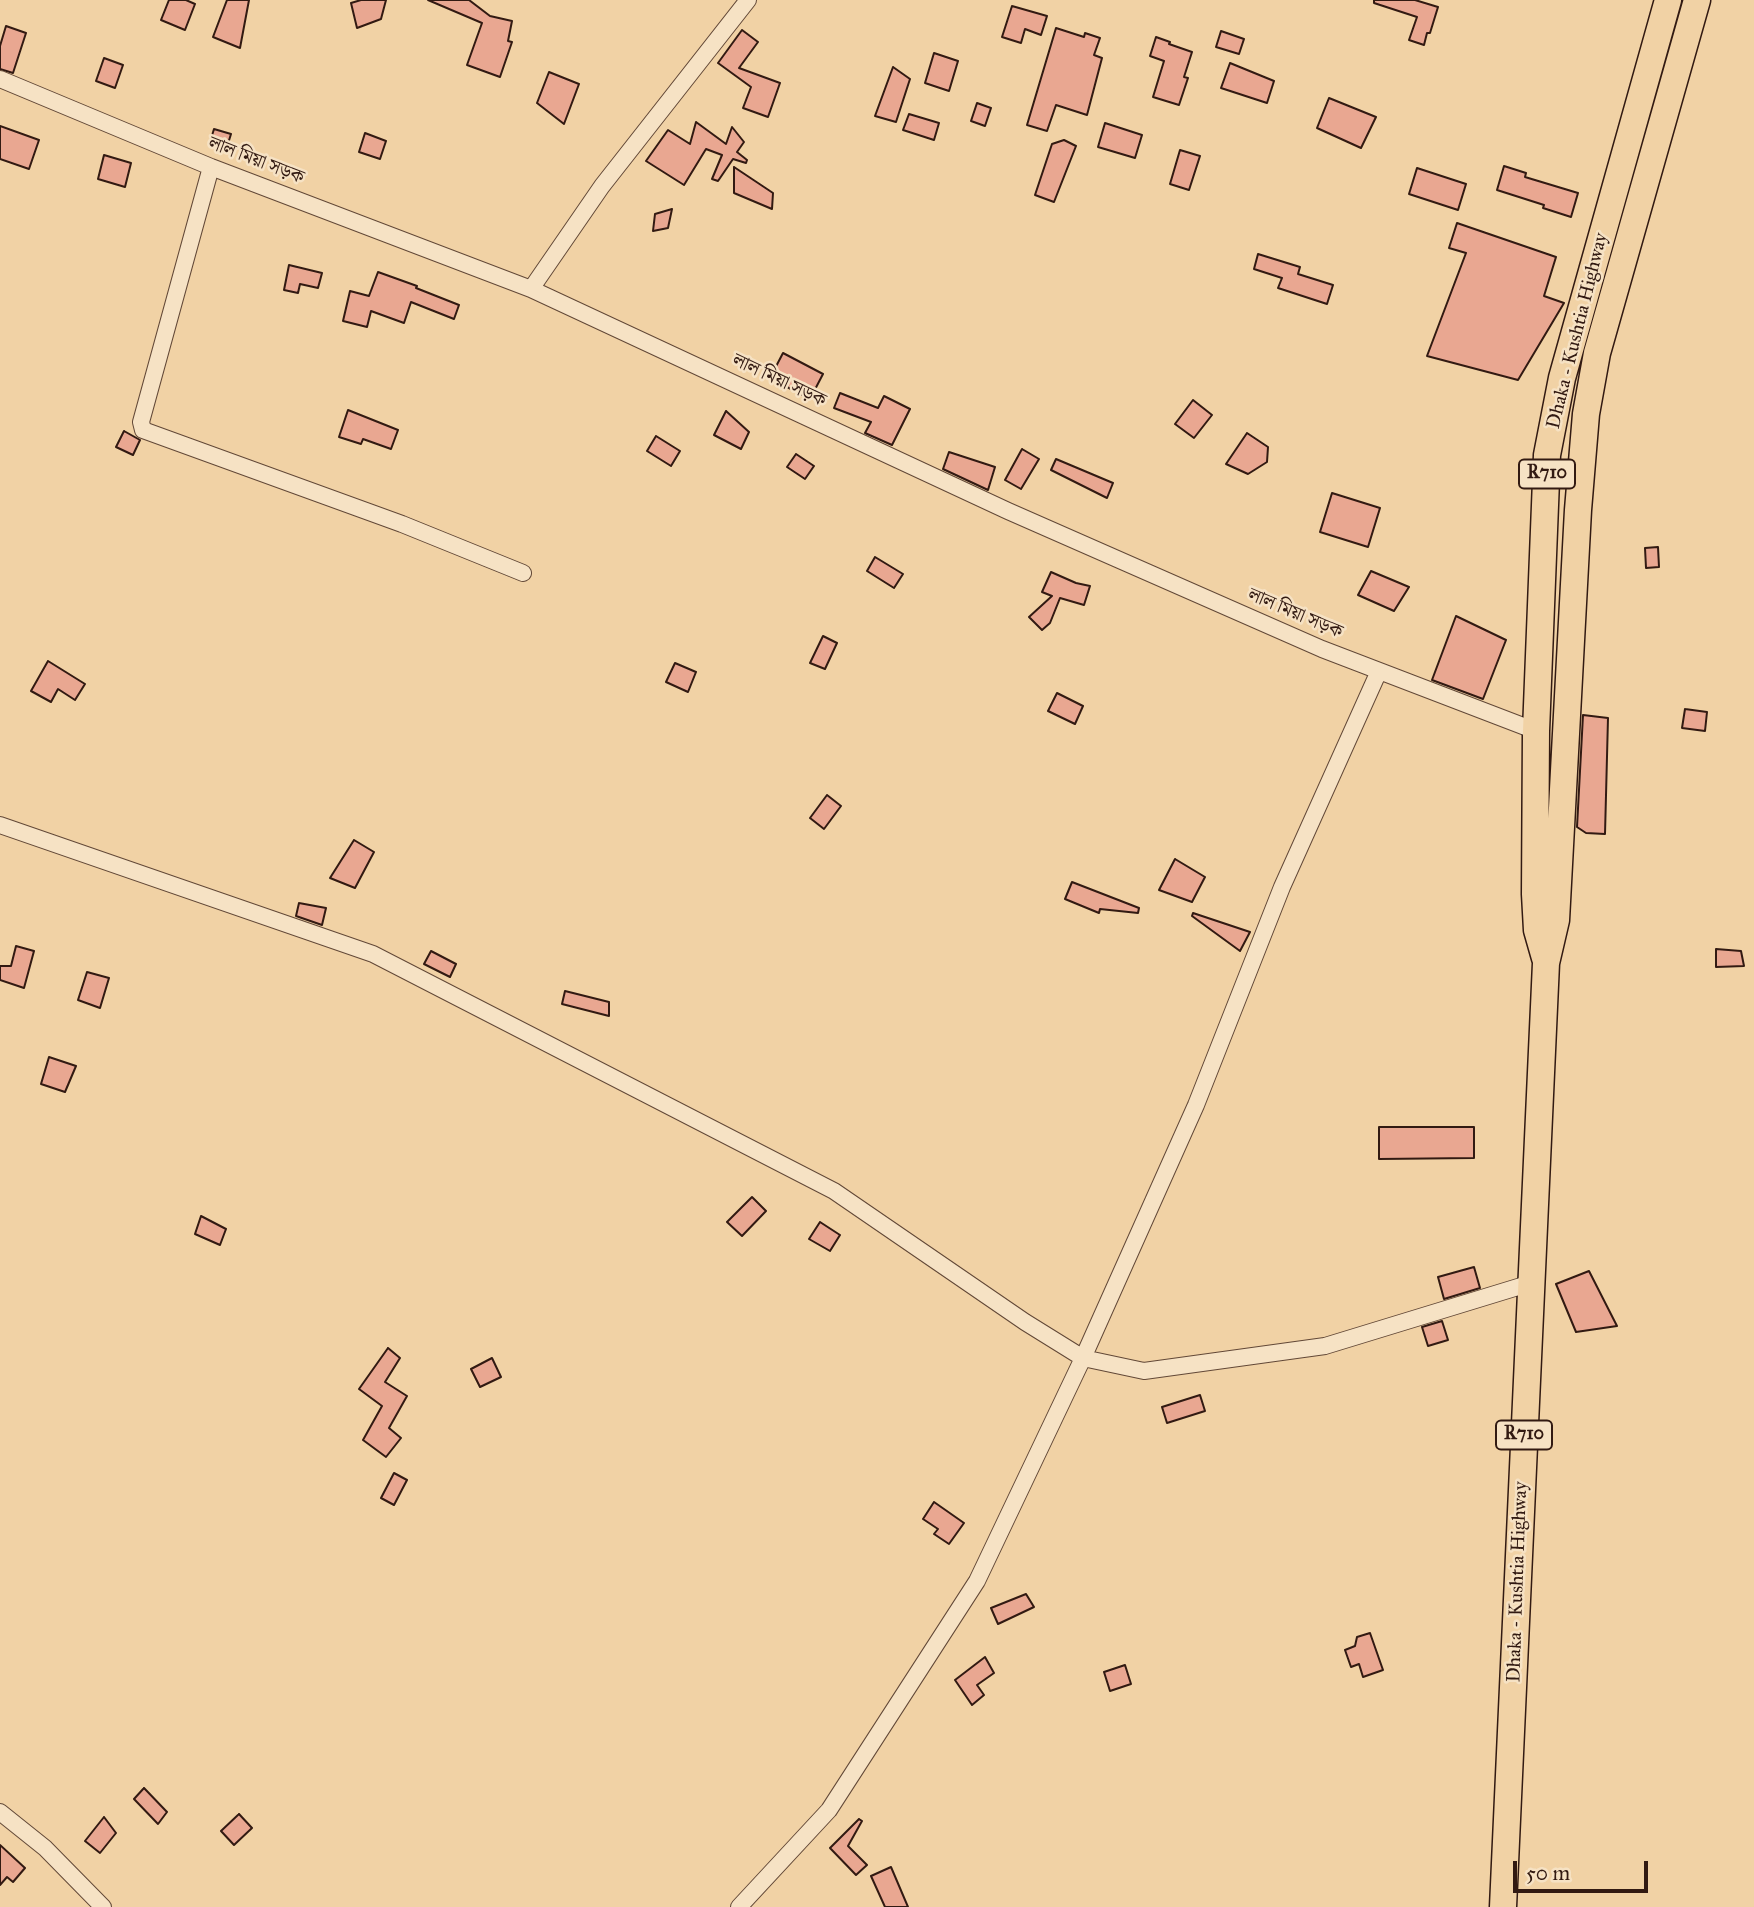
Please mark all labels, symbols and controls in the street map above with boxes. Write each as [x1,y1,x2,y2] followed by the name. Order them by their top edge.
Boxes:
[205,132,307,190] street label: লাল মিয়া সড়ক
[1543,231,1613,431] street label: Dhaka - Kushtia Highway
[729,349,829,413] street label: লাল মিয়া সড়ক
[1519,460,1575,488] road number: R710
[1244,584,1346,644] street label: লাল মিয়া সড়ক
[1496,1420,1552,1450] road number: R710
[1503,1481,1533,1683] street label: Dhaka - Kushtia Highway
[1516,1848,1651,1892] scale bar
[1526,1860,1570,1886] text: 50 m

